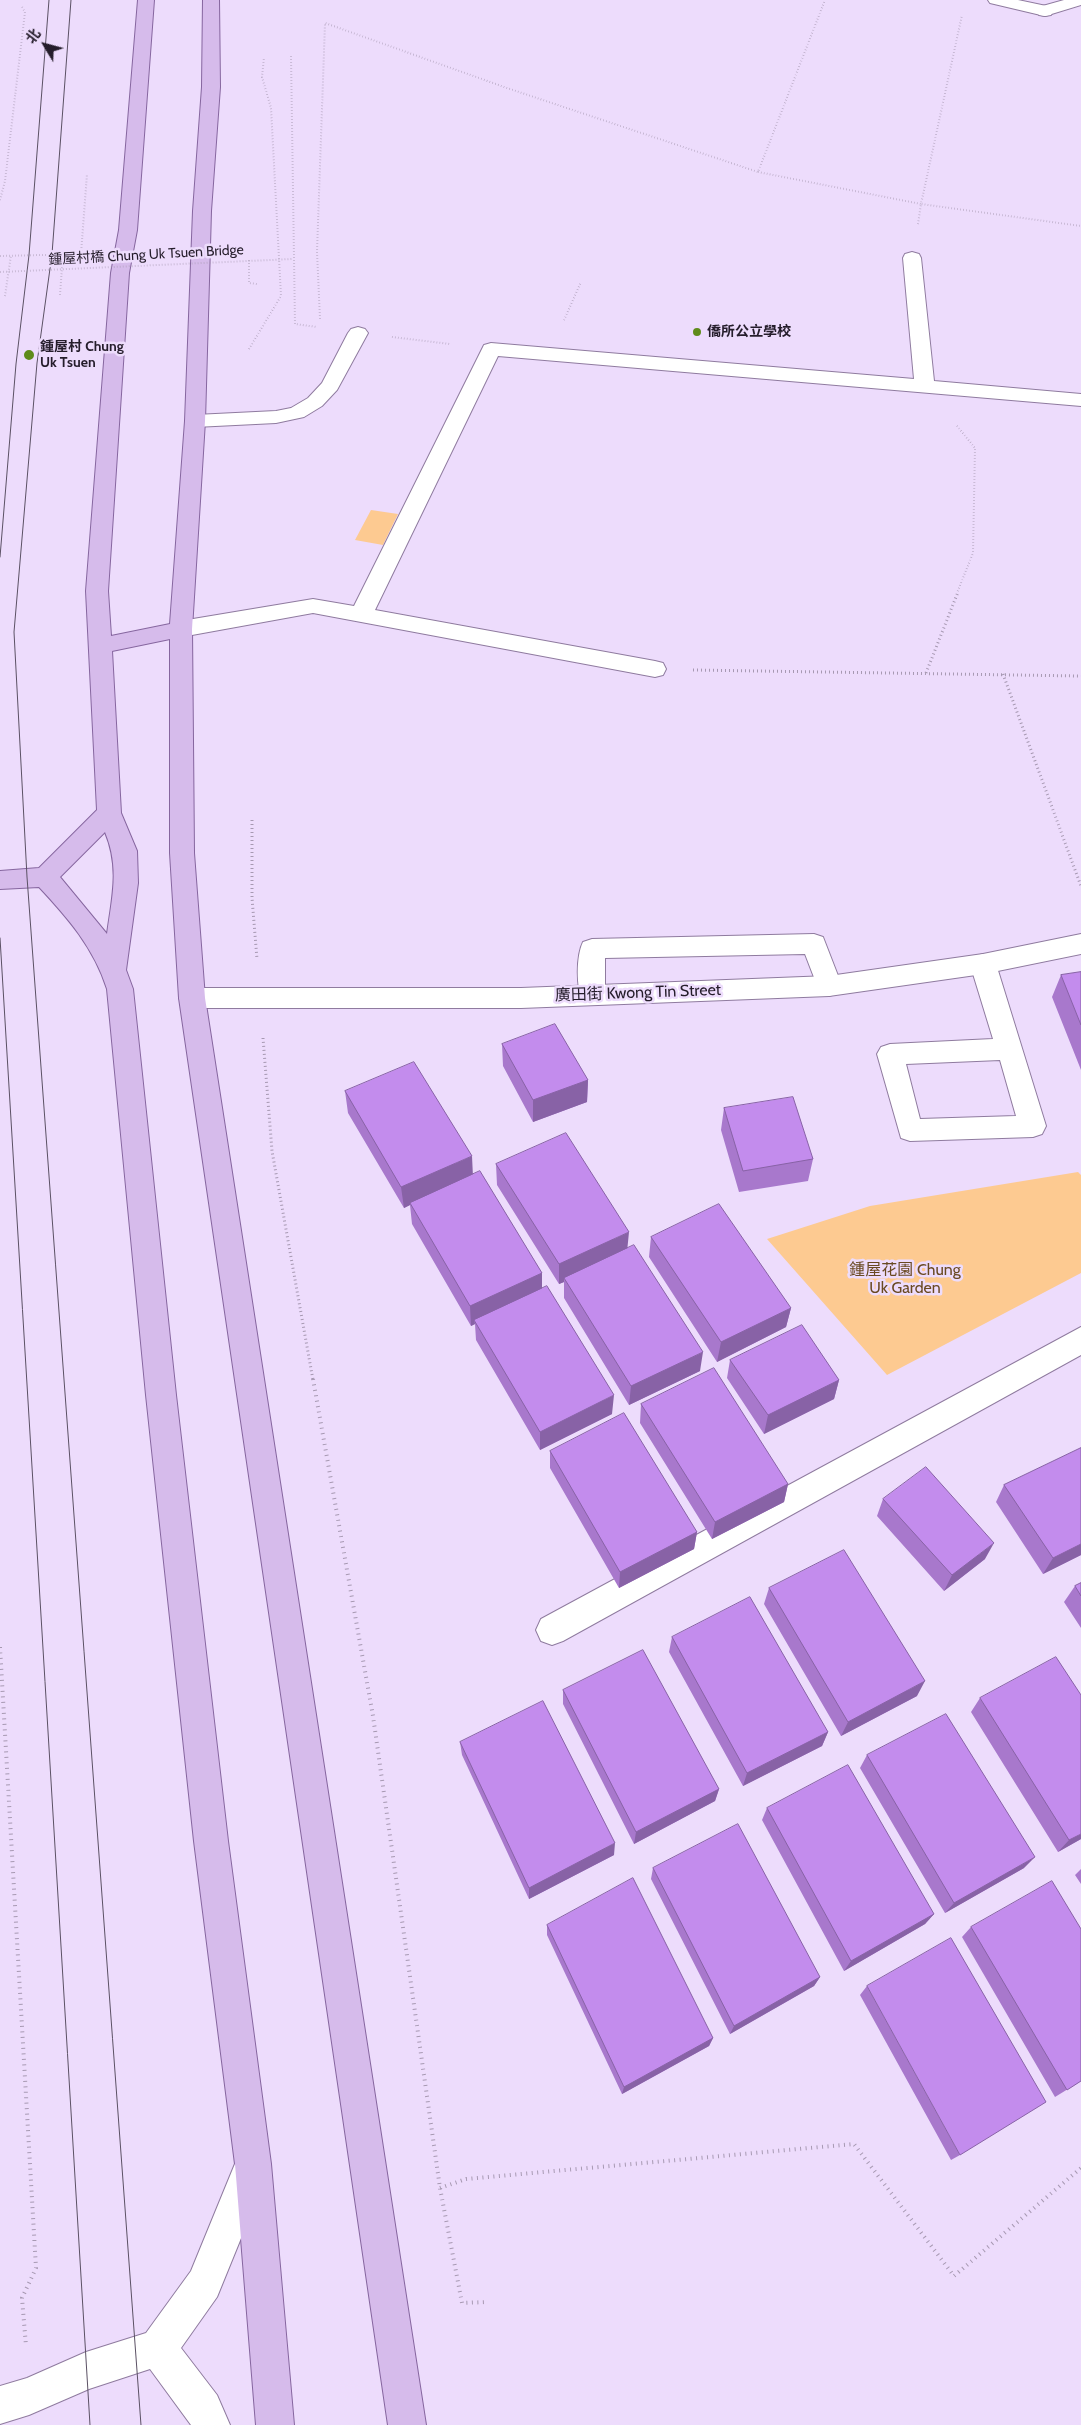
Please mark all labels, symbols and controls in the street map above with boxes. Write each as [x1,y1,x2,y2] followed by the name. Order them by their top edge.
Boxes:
[20,20,70,70] north arrow
[22,25,44,47] text: 北
[48,241,244,269] street label: 鍾屋村橋 Chung Uk Tsuen Bridge
[707,324,791,340] place label: 僑所公立學校
[691,326,703,338] marker: 僑所公立學校
[40,339,124,372] place label: 鍾屋村 Chung Uk Tsuen
[22,348,36,362] marker: 鍾屋村 Chung Uk Tsuen
[555,981,721,1005] street label: 廣田街 Kwong Tin Street
[849,1260,961,1298] park label: 鍾屋花園 Chung Uk Garden

